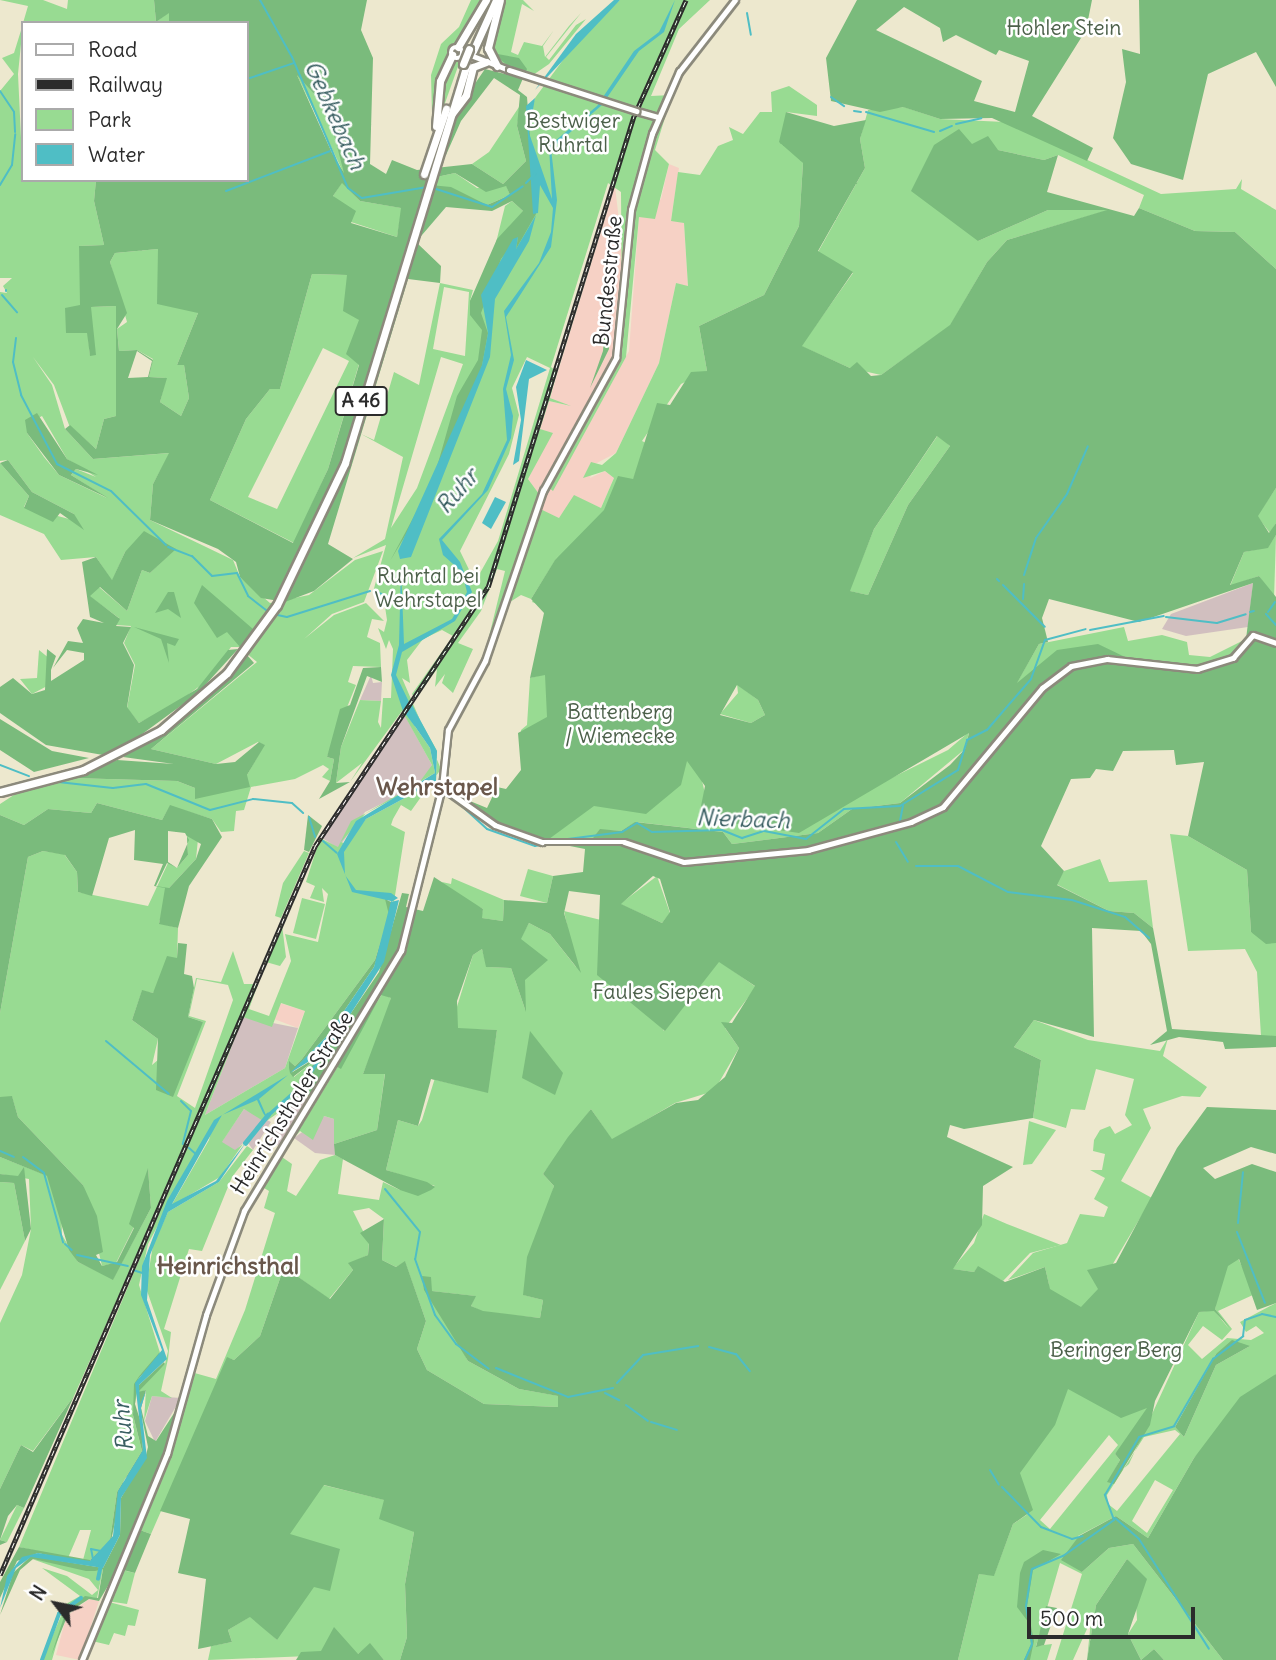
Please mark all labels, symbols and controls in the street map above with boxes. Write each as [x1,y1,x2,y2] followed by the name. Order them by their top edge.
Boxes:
[1007,15,1121,41] park label: Hohler Stein
[21,21,248,182] legend
[88,36,137,63] text: Road
[299,56,371,174] water label: Gebkebach
[88,71,163,98] text: Railway
[88,106,131,133] text: Park
[526,108,620,158] park label: Bestwiger Ruhrtal
[88,141,145,168] text: Water
[589,215,627,347] street label: Bundesstraße
[333,386,389,416] road number: A 46
[430,463,484,519] water label: Ruhr
[375,563,481,613] park label: Ruhrtal bei Wehrstapel
[565,699,675,749] park label: Battenberg / Wiemecke
[376,773,498,801] district label: Wehrstapel
[696,804,790,834] water label: Nierbach
[593,979,721,1005] park label: Faules Siepen
[225,1007,359,1199] street label: Heinrichsthaler Straße
[157,1252,299,1280] district label: Heinrichsthal
[1050,1337,1182,1363] park label: Beringer Berg
[107,1400,139,1452] water label: Ruhr
[21,1569,91,1639] north arrow
[25,1581,52,1605] text: N
[1031,1594,1199,1638] scale bar
[1040,1605,1103,1632] text: 500 m

